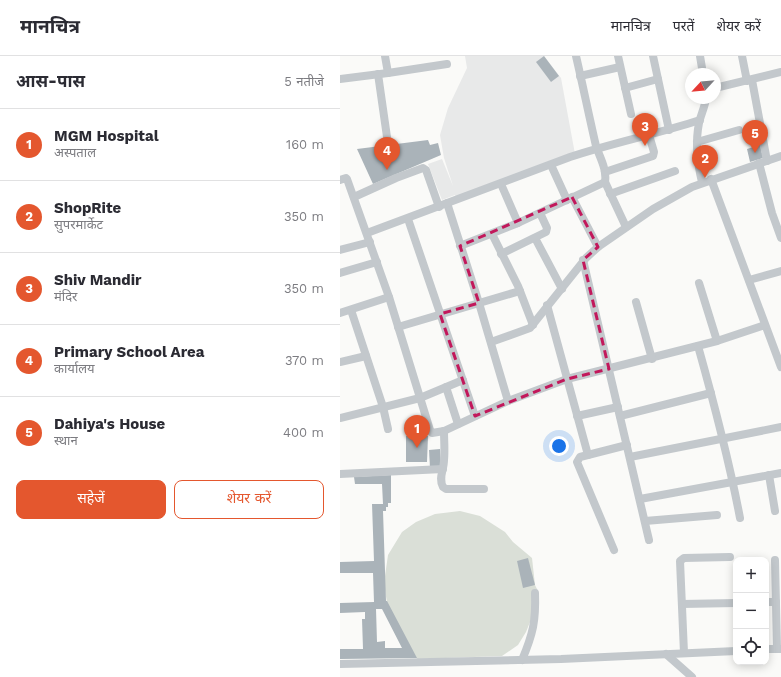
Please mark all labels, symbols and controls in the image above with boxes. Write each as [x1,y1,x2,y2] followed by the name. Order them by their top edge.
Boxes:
[20,15,80,38] text: मानचित्र
[611,18,651,34] text: मानचित्र
[673,18,694,34] text: परतें
[716,18,761,34] text: शेयर करें
[685,68,721,104] north arrow
[16,71,85,91] text: आस-पास
[284,74,324,89] text: 5 नतीजे
[632,113,658,146] pin: 3
[742,120,768,153] pin: 5
[54,127,159,145] text: MGM Hospital
[26,137,32,152] text: 1
[286,137,324,152] text: 160 m
[374,137,400,170] pin: 4
[54,145,96,160] text: अस्पताल
[692,145,718,178] pin: 2
[54,199,121,217] text: ShopRite
[25,209,33,224] text: 2
[284,209,324,224] text: 350 m
[54,217,103,232] text: सुपरमार्केट
[54,271,142,289] text: Shiv Mandir
[25,281,33,296] text: 3
[284,281,324,296] text: 350 m
[54,289,77,304] text: मंदिर
[54,343,204,361] text: Primary School Area
[25,353,33,368] text: 4
[285,353,324,368] text: 370 m
[54,361,95,376] text: कार्यालय
[54,415,165,433] text: Dahiya's House
[404,415,430,448] pin: 1
[25,425,33,440] text: 5
[283,425,324,440] text: 400 m
[54,433,78,448] text: स्थान
[549,436,569,456] your location
[16,480,166,519] button: सहेजें
[174,480,324,519] button: शेयर करें
[733,557,769,665] map controls
[733,557,769,593] button: +
[733,593,769,629] button: −
[733,629,769,665] button: locate

